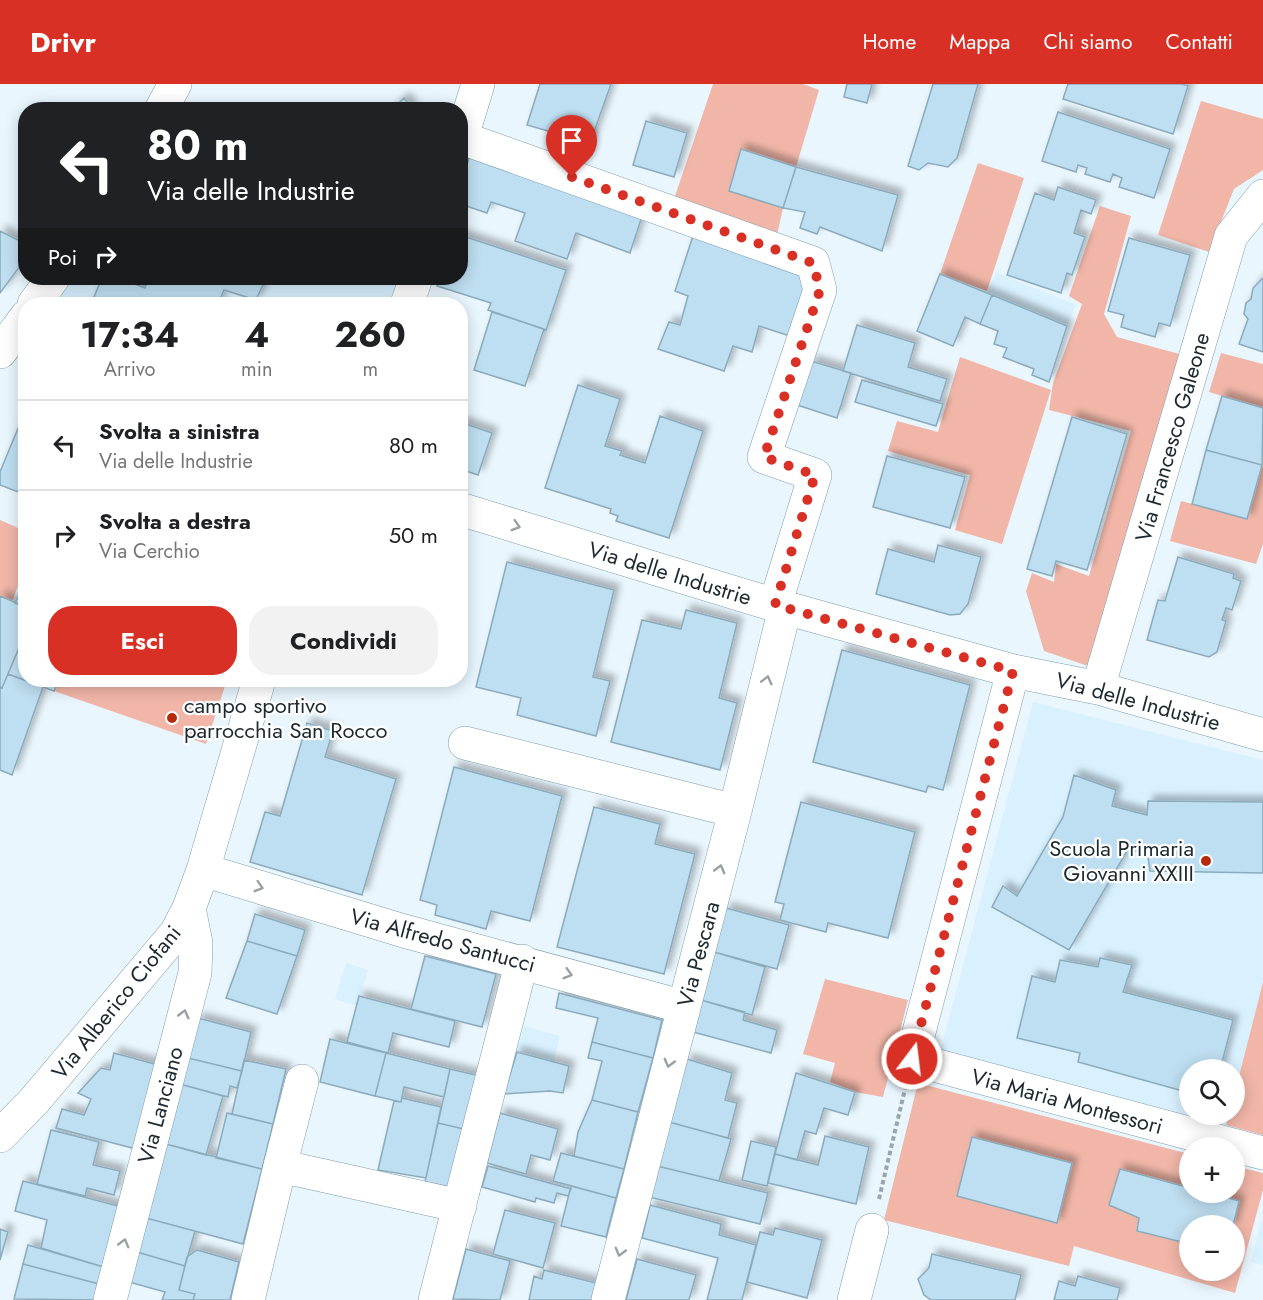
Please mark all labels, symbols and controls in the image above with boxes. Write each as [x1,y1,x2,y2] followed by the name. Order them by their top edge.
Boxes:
[30,22,96,63] text: Drivr
[863,27,916,57] text: Home
[949,27,1010,57] text: Mappa
[1043,27,1132,57] text: Chi siamo
[1165,27,1233,57] text: Contatti
[147,115,248,176] text: 80 m
[546,115,597,177] pin
[555,124,588,157] icon: arrive
[48,126,126,204] icon: left
[147,171,355,210] text: Via delle Industrie
[89,240,122,273] icon: right
[48,241,77,273] text: Poi
[80,308,179,360] text: 17:34
[244,308,269,360] text: 4
[334,308,406,360] text: 260
[1127,329,1217,545] street label: Via Francesco Galeone
[104,355,155,384] text: Arrivo
[241,355,272,384] text: min
[362,355,378,384] text: m
[99,415,260,447] text: Svolta a sinistra
[48,429,81,462] icon: left
[389,429,438,461] text: 80 m
[99,447,253,476] text: Via delle Industrie
[99,505,251,537] text: Svolta a destra
[48,519,81,552] icon: right
[389,519,438,551] text: 50 m
[510,519,521,531] one-way arrow
[584,533,756,613] street label: Via delle Industrie
[99,537,200,566] text: Via Cerchio
[48,606,237,675] button: Esci
[249,606,438,675] button: Condividi
[1052,664,1224,738] street label: Via delle Industrie
[760,675,773,685] one-way arrow
[184,689,388,746] place label: campo sportivo parrocchia San Rocco
[165,711,179,725] marker: campo sportivo parrocchia San Rocco
[1049,832,1194,889] place label: Scuola Primaria Giovanni XXIII
[1199,854,1213,868] marker: Scuola Primaria Giovanni XXIII
[713,864,725,875] one-way arrow
[253,880,264,892] one-way arrow
[669,898,727,1010] street label: Via Pescara
[347,900,539,980] street label: Via Alfredo Santucci
[44,918,188,1086] street label: Via Alberico Ciofani
[562,967,573,979] one-way arrow
[177,1009,189,1020] one-way arrow
[880,1027,944,1091] position arrow
[129,1043,191,1167] street label: Via Lanciano
[664,1058,677,1068] one-way arrow
[1179,1059,1245,1281] map controls
[1179,1059,1245,1125] button: search
[968,1060,1166,1142] street label: Via Maria Montessori
[1179,1137,1245,1203] button: +
[1179,1215,1245,1281] button: −
[117,1239,130,1249] one-way arrow
[615,1247,628,1257] one-way arrow

